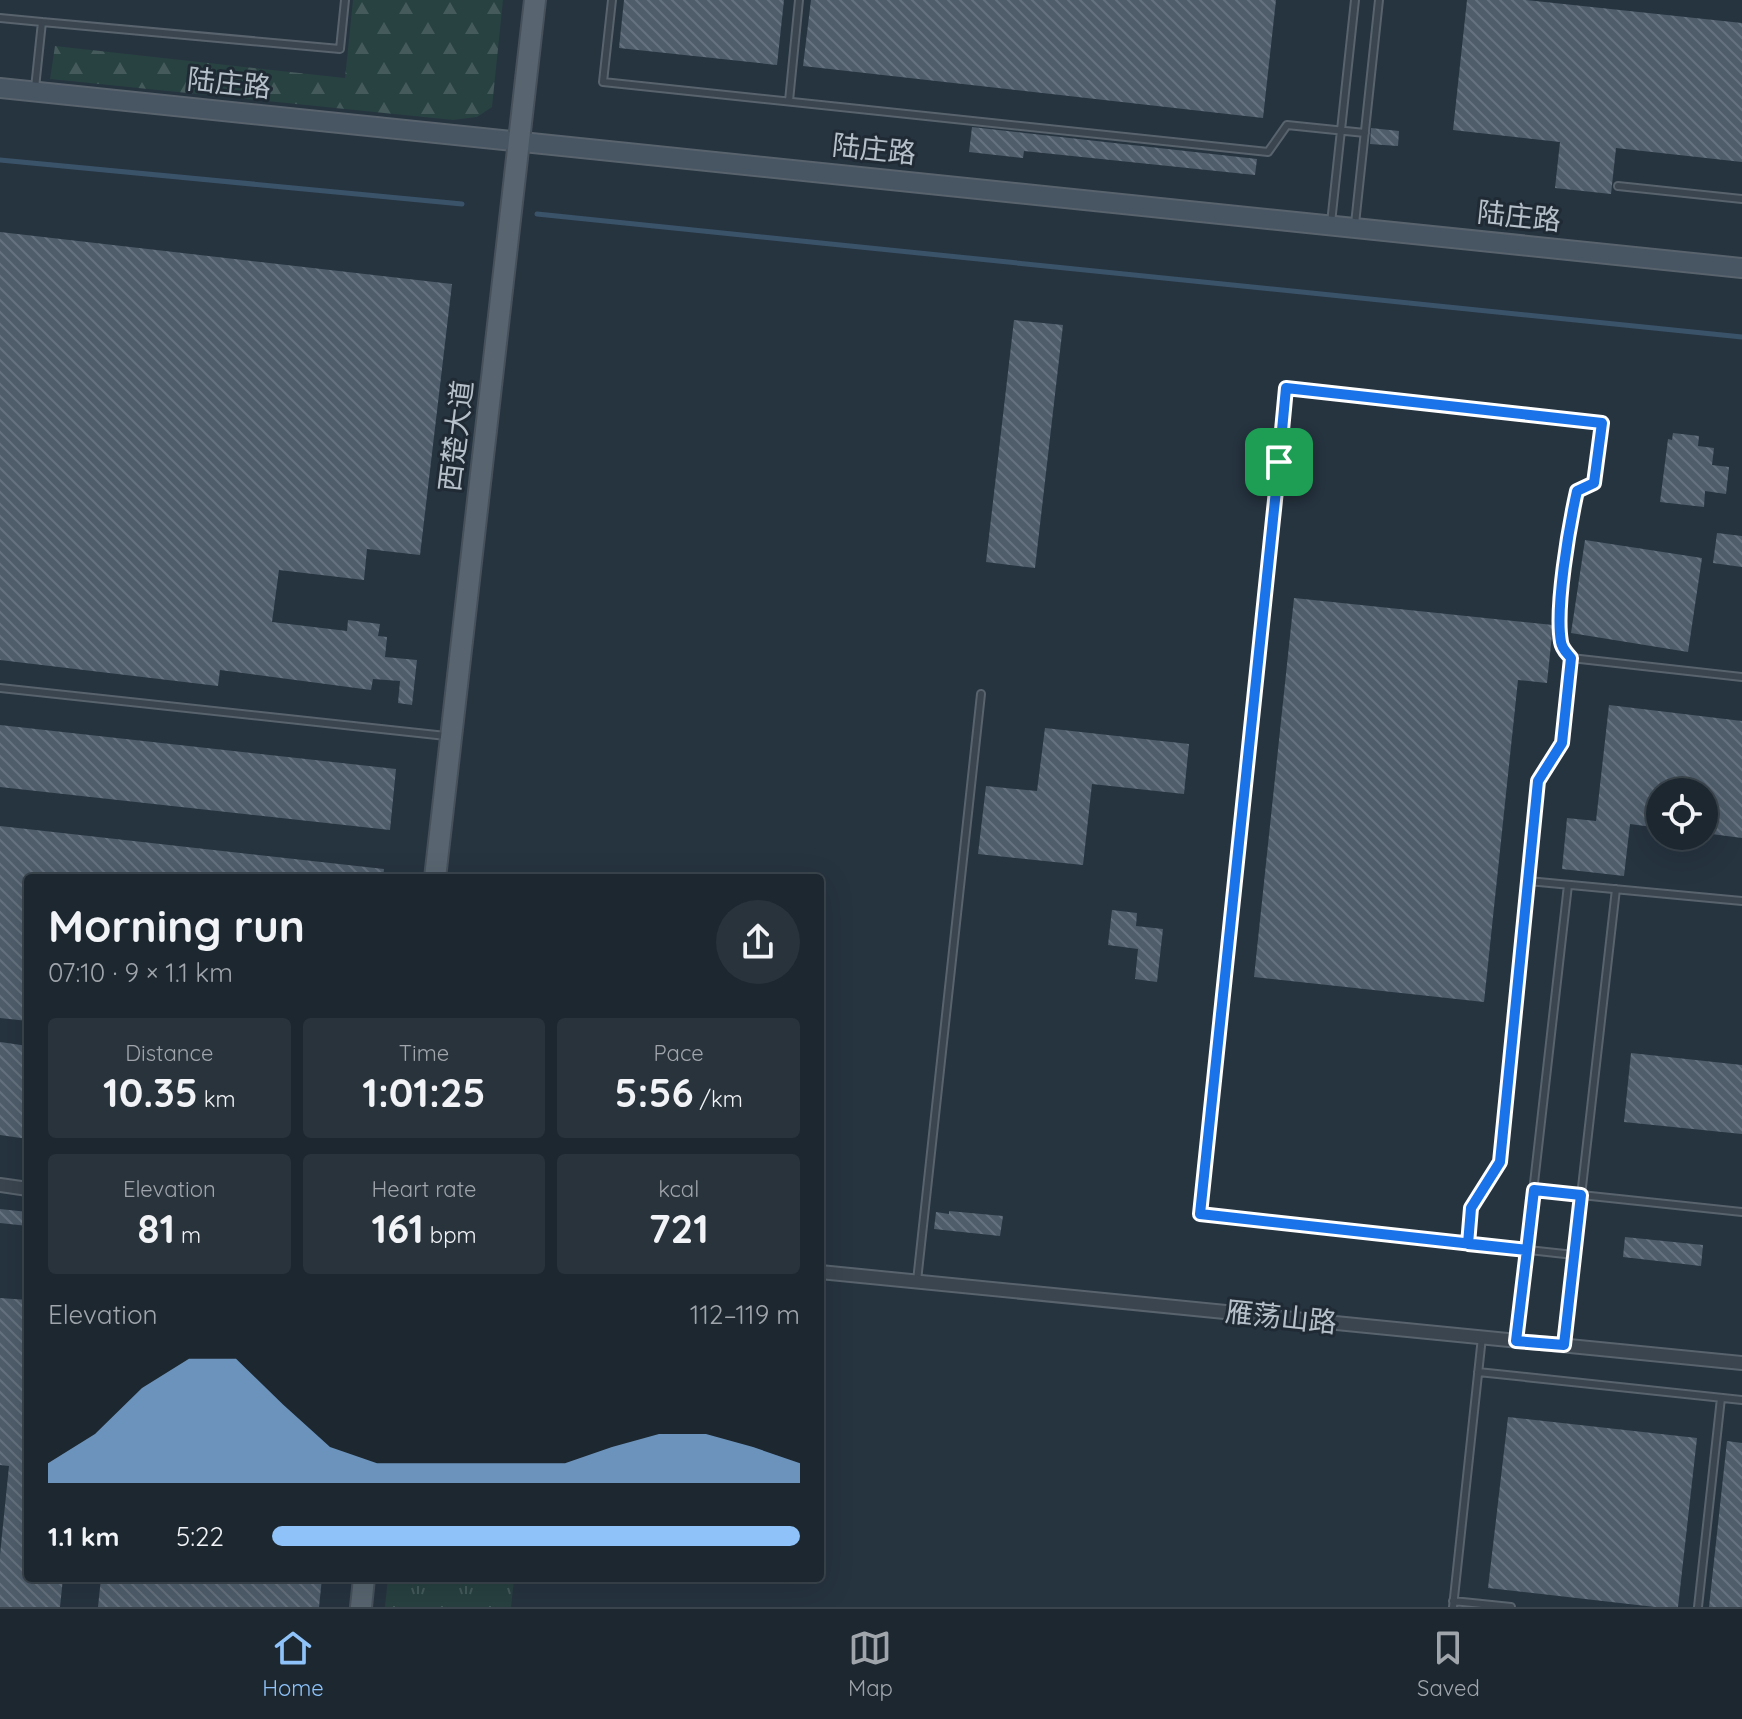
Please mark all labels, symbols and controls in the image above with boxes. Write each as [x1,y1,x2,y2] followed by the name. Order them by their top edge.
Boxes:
[185,61,273,104] street label: 陆庄路
[830,127,918,170] street label: 陆庄路
[1475,194,1563,237] street label: 陆庄路
[431,378,480,494] street label: 西楚大道
[1245,428,1313,496] pin
[1257,440,1301,484] icon: arrive
[1646,778,1718,850] map controls
[1646,778,1718,850] button: locate
[48,898,305,953] text: Morning run
[716,900,800,984] button: share
[48,956,233,989] text: 07:10 · 9 × 1.1 km
[125,1039,213,1067] text: Distance
[399,1039,449,1067] text: Time
[654,1039,704,1067] text: Pace
[103,1067,198,1117] text: 10.35
[362,1067,486,1117] text: 1:01:25
[614,1067,694,1117] text: 5:56
[198,1085,236,1113] text: km
[694,1085,743,1113] text: /km
[123,1175,216,1203] text: Elevation
[372,1175,476,1203] text: Heart rate
[658,1175,699,1203] text: kcal
[138,1203,175,1253] text: 81
[371,1203,424,1253] text: 161
[649,1203,709,1253] text: 721
[175,1221,201,1249] text: m
[424,1221,477,1249] text: bpm
[1224,1293,1339,1340] street label: 雁荡山路
[48,1298,158,1331] text: Elevation
[690,1298,800,1331] text: 112–119 m
[48,1520,119,1553] text: 1.1 km
[176,1520,224,1553] text: 5:22
[262,1626,324,1702] tab: Home
[848,1626,893,1702] tab: Map
[1417,1626,1480,1702] tab: Saved

